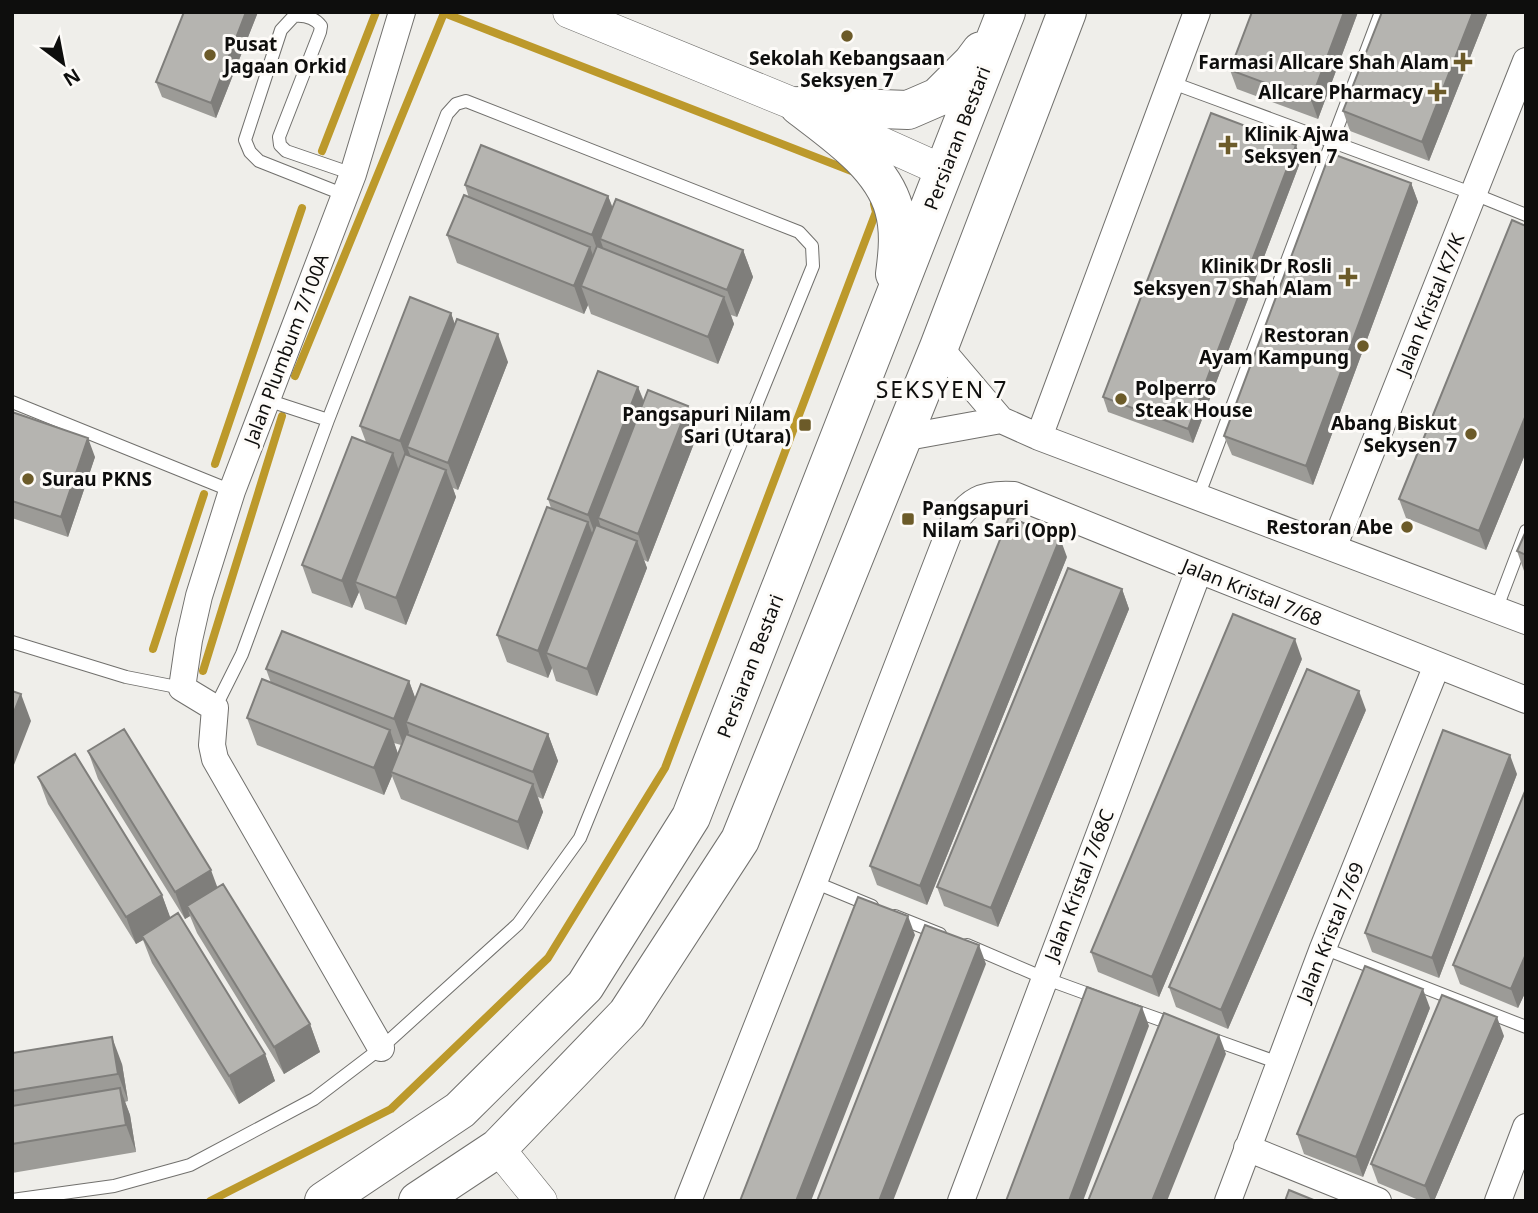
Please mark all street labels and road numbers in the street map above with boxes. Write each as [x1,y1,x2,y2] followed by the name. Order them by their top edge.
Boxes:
[918,62,996,214] street label: Persiaran Bestari
[1389,229,1470,381] street label: Jalan Kristal K7/K
[237,249,335,450] street label: Jalan Plumbum 7/100A
[1176,551,1326,632] street label: Jalan Kristal 7/68
[711,590,789,742] street label: Persiaran Bestari
[1037,805,1120,967] street label: Jalan Kristal 7/68C
[1289,858,1370,1008] street label: Jalan Kristal 7/69

